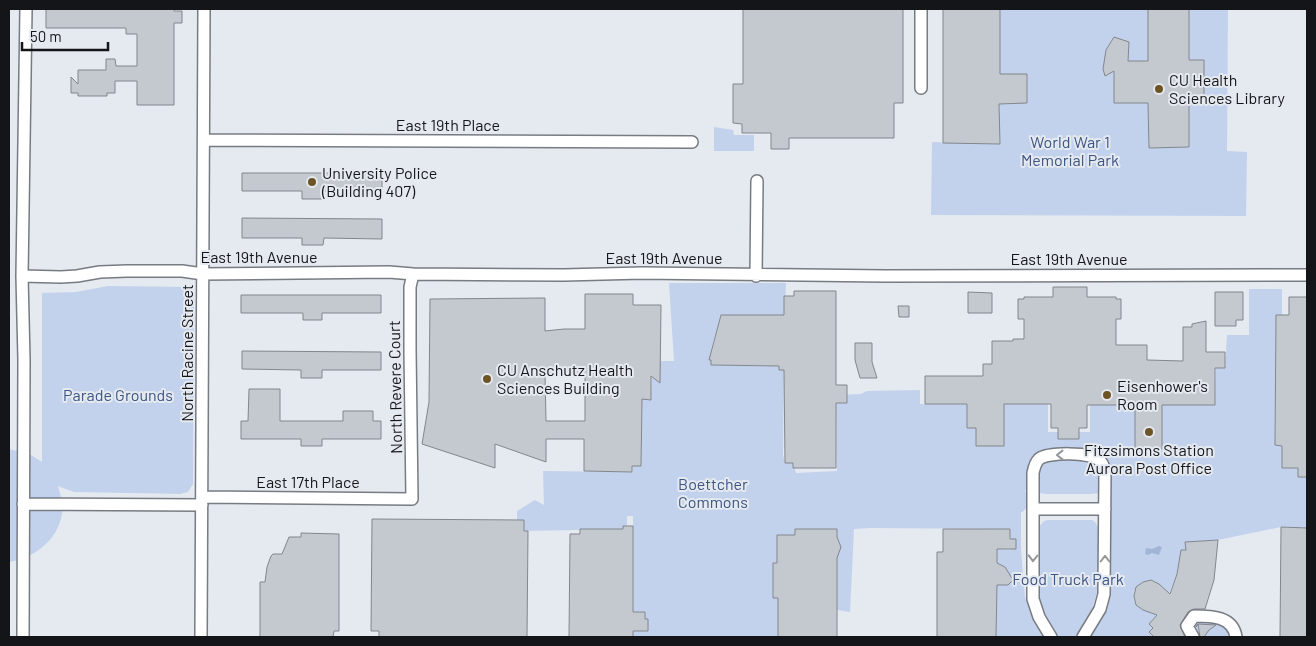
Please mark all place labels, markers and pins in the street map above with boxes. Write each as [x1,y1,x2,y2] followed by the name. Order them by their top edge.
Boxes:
[1169,70,1285,107] place label: CU Health Sciences Library
[1153,83,1165,95] marker: CU Health Sciences Library
[321,163,437,200] place label: University Police (Building 407)
[306,176,318,188] marker: University Police (Building 407)
[497,360,633,397] place label: CU Anschutz Health Sciences Building
[481,373,493,385] marker: CU Anschutz Health Sciences Building
[1117,376,1208,413] place label: Eisenhower's Room
[1101,389,1113,401] marker: Eisenhower's Room
[1143,426,1155,438] marker: Fitzsimons Station Aurora Post Office
[1084,440,1214,477] place label: Fitzsimons Station Aurora Post Office

